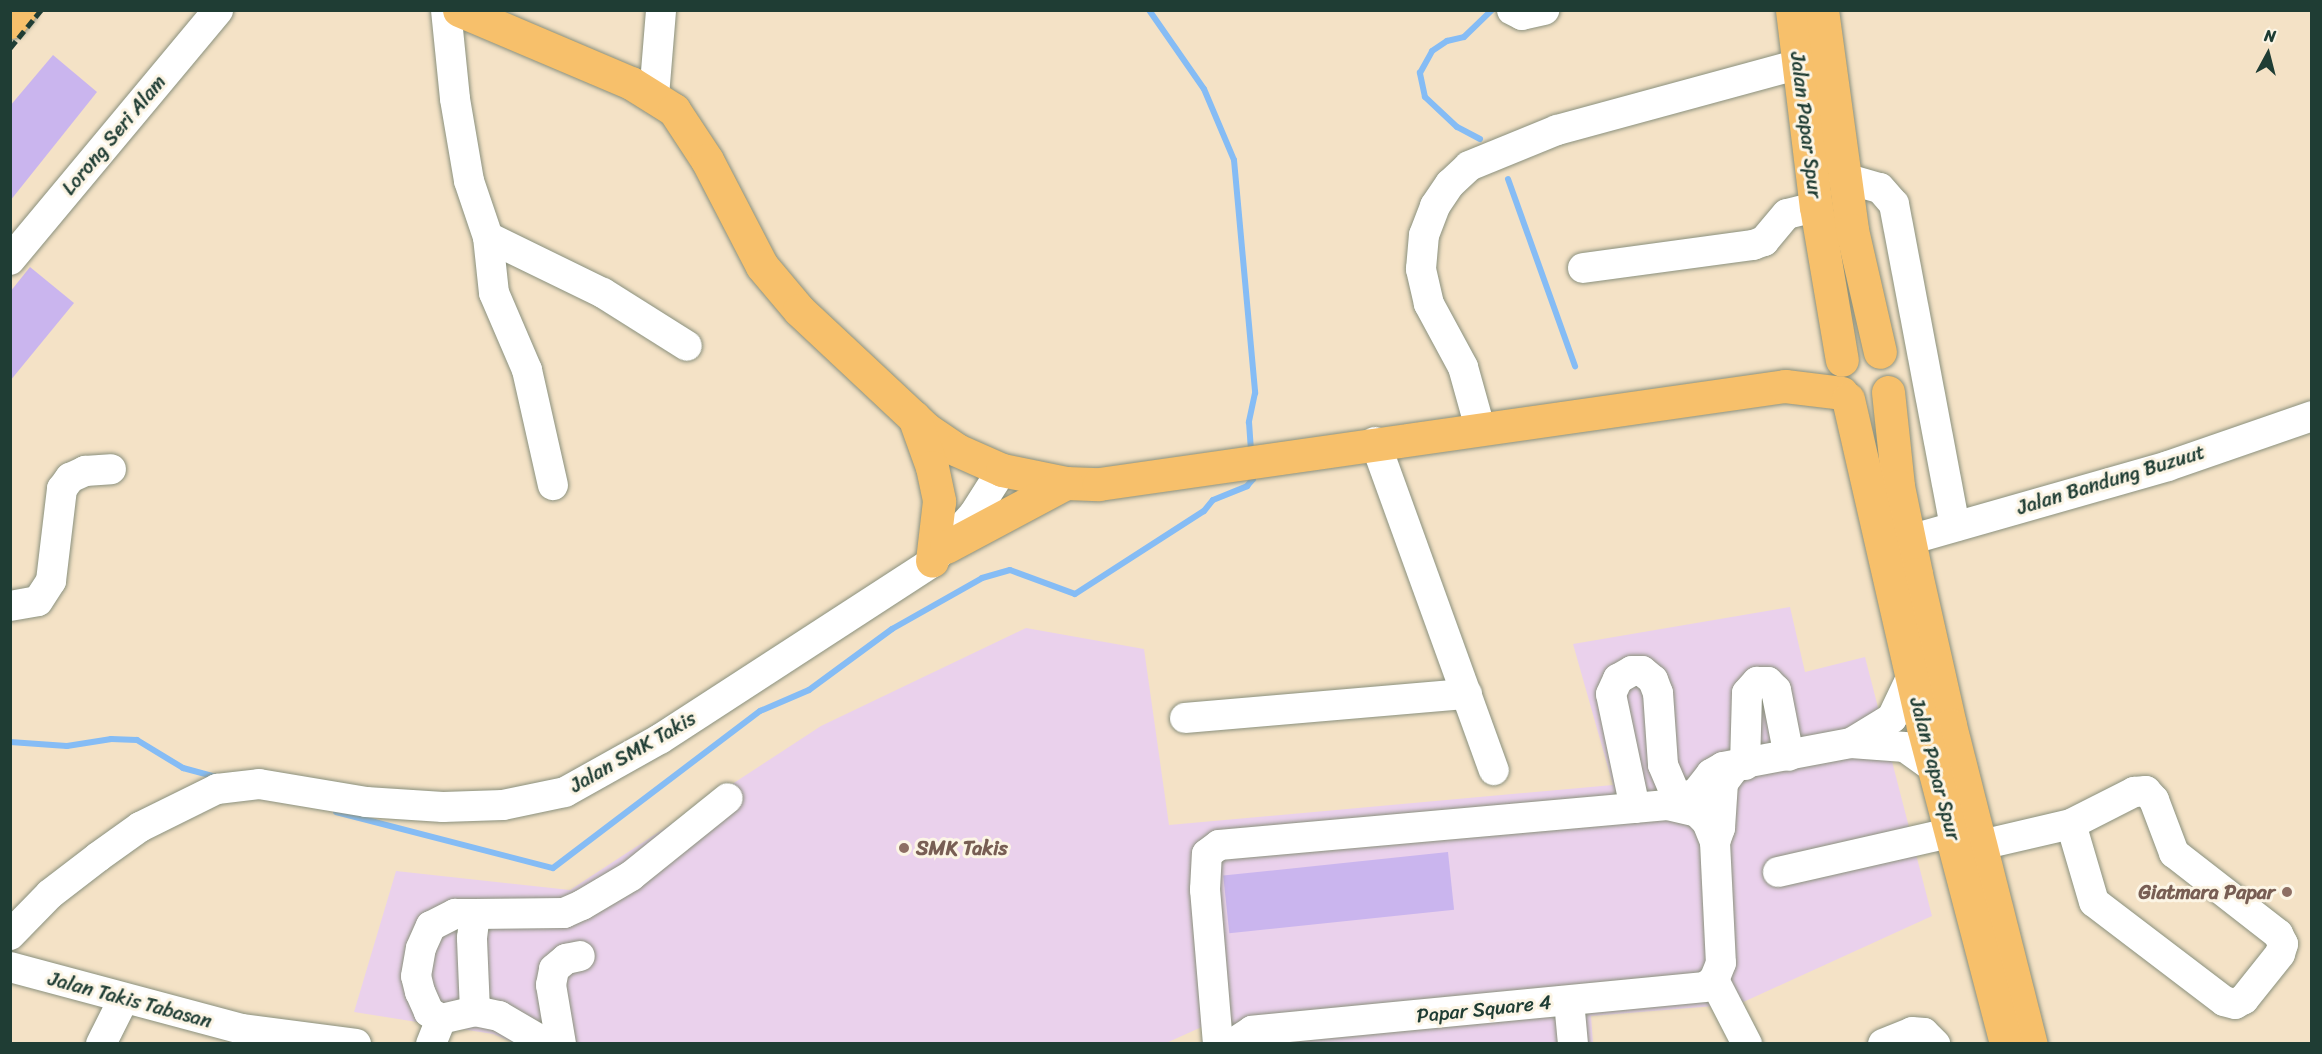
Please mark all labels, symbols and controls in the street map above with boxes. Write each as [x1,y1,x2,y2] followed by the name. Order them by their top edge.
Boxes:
[2263,21,2278,51] text: N
[2238,24,2298,84] north arrow
[1785,49,1827,201] street label: Jalan Papar Spur
[57,70,171,200] street label: Lorong Seri Alam
[2014,440,2208,520] street label: Jalan Bandung Buzuut
[1904,694,1966,844] street label: Jalan Papar Spur
[565,706,701,798] street label: Jalan SMK Takis
[916,836,1008,860] place label: SMK Takis
[897,841,911,855] marker: SMK Takis
[2138,880,2275,904] place label: Giatmara Papar
[2280,885,2294,899] marker: Giatmara Papar
[44,966,216,1034] street label: Jalan Takis Tabasan
[1416,990,1552,1028] street label: Papar Square 4

